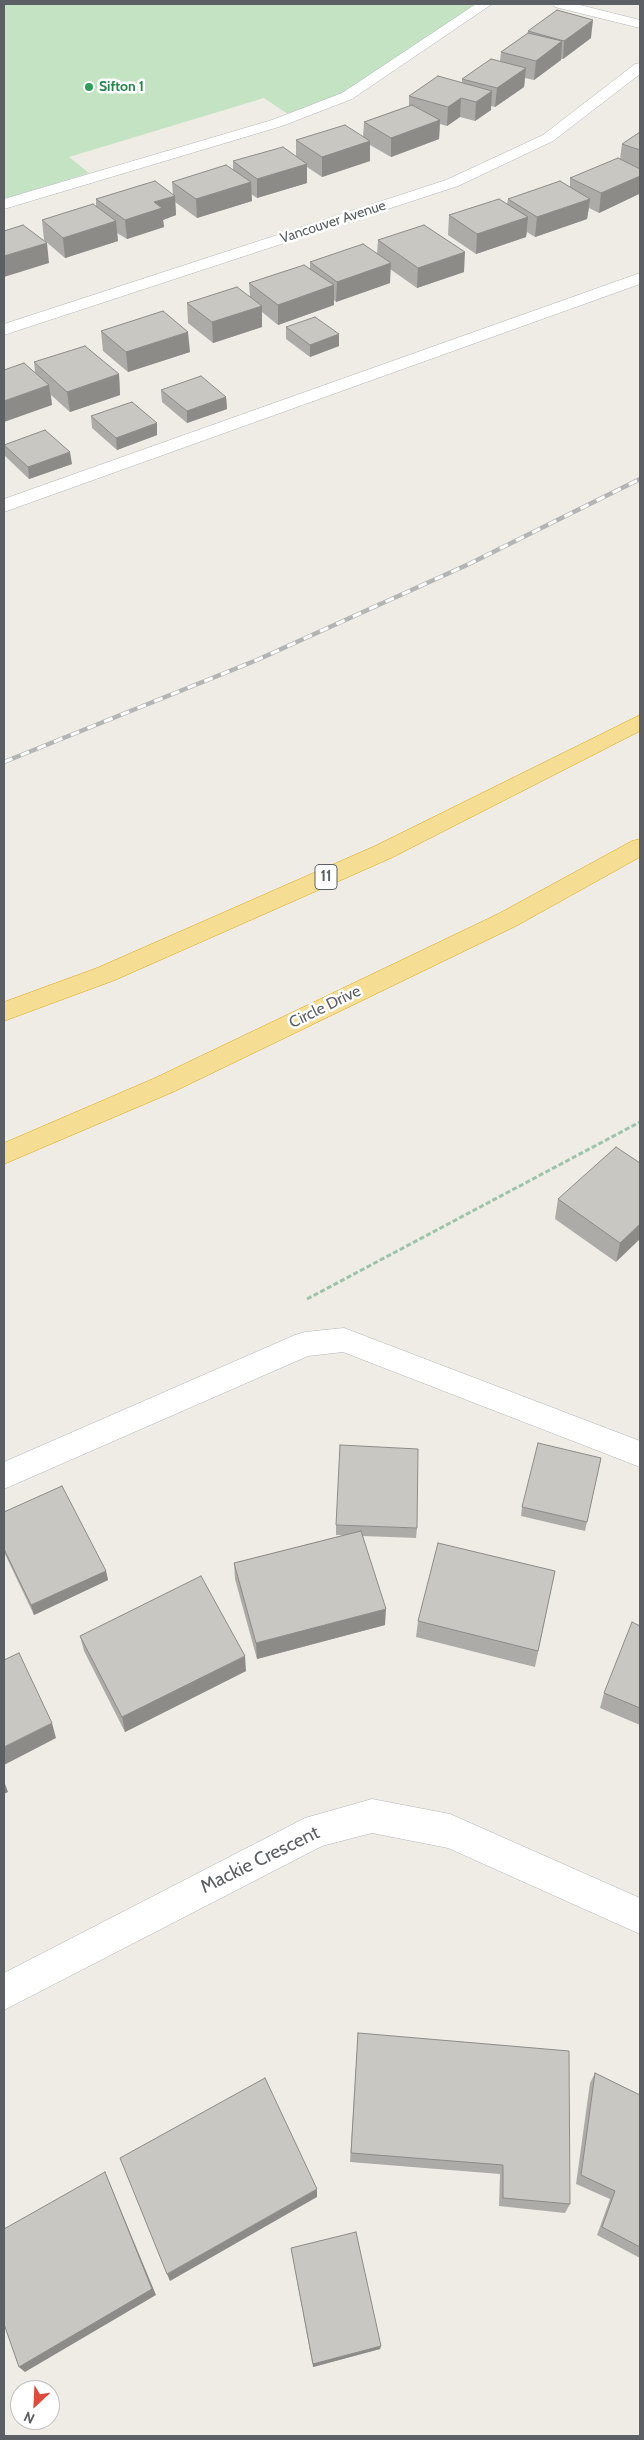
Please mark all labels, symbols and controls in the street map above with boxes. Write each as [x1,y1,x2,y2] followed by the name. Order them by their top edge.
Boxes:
[99,79,144,95] place label: Sifton 1
[83,81,95,93] marker: Sifton 1
[278,197,388,247] street label: Vancouver Avenue
[315,864,337,890] road number: 11
[286,981,364,1033] street label: Circle Drive
[197,1821,323,1899] street label: Mackie Crescent
[10,2380,60,2430] north arrow
[21,2407,37,2428] text: N

